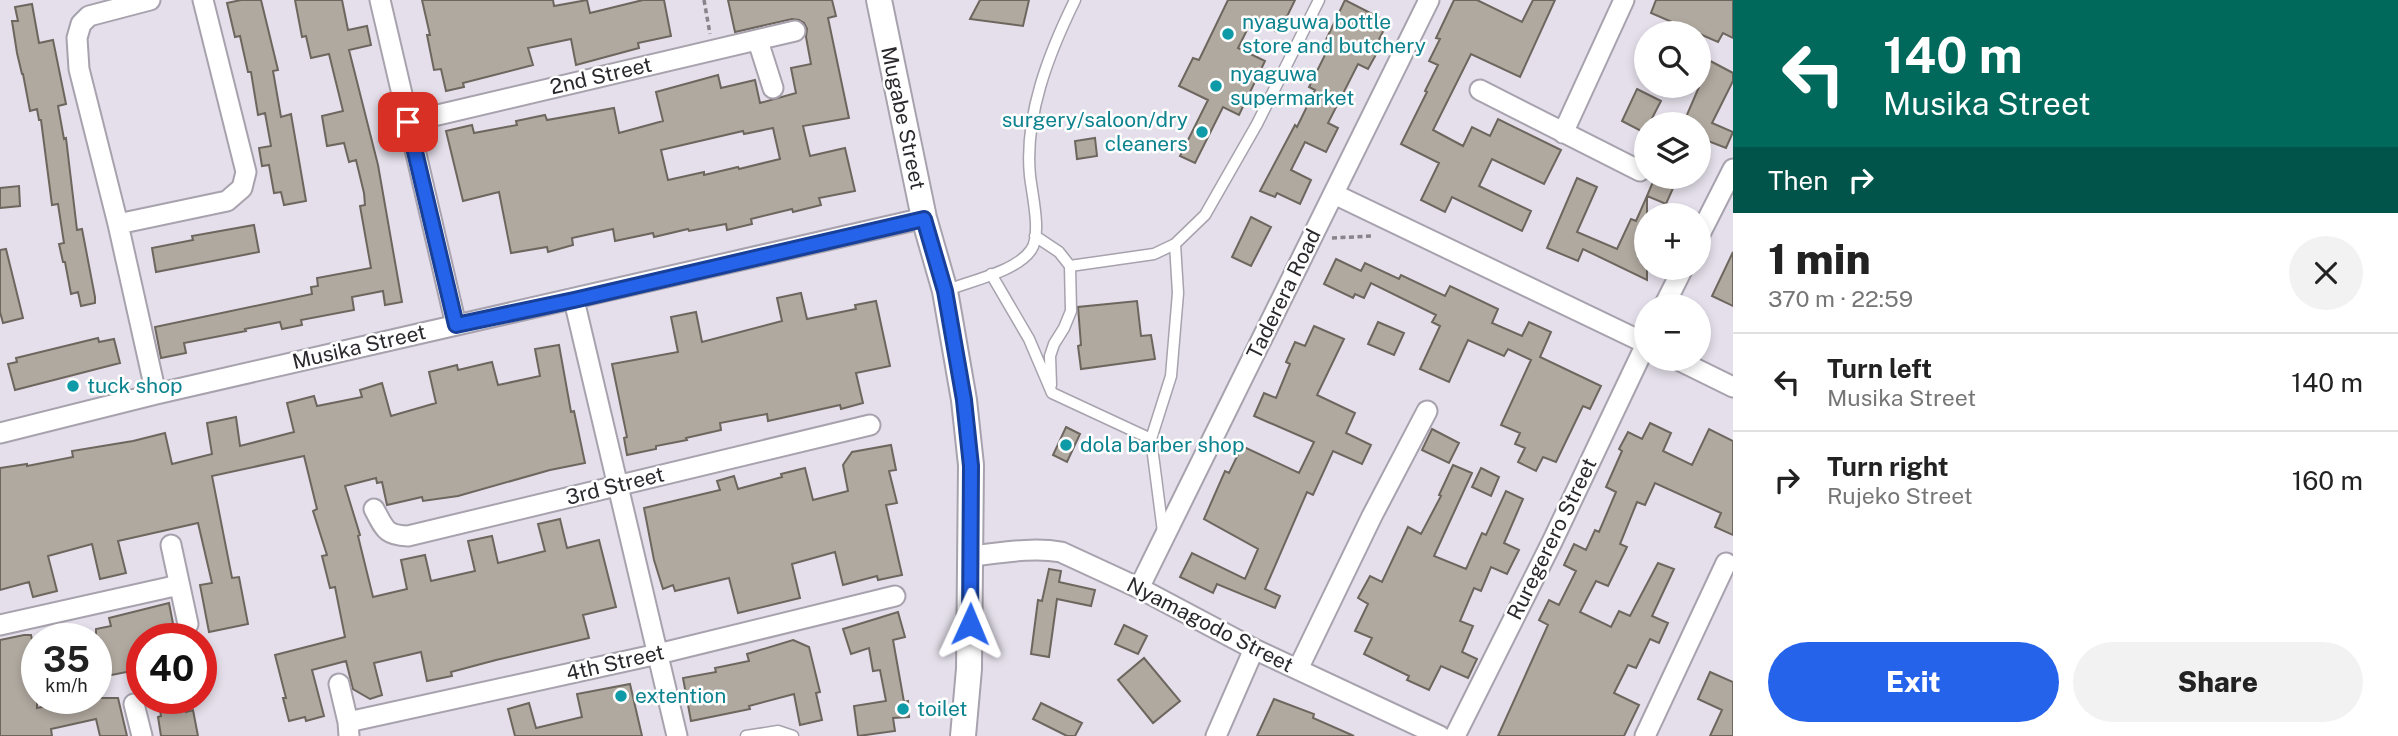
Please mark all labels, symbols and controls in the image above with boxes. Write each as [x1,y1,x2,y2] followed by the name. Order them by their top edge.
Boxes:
[1242,9,1426,58] place label: nyaguwa bottle store and butchery
[1634,21,1711,371] map controls
[1634,21,1711,98] button: search
[1220,26,1236,42] marker: nyaguwa bottle store and butchery
[1883,26,2023,84] text: 140 m
[1768,28,1859,119] icon: left
[876,44,931,192] street label: Mugabe Street
[548,52,654,99] street label: 2nd Street
[1230,61,1354,110] place label: nyaguwa supermarket
[1208,78,1224,94] marker: nyaguwa supermarket
[1883,85,2091,122] text: Musika Street
[378,92,438,152] pin
[389,103,427,141] icon: arrive
[1002,107,1188,156] place label: surgery/saloon/dry cleaners
[1634,112,1711,189] button: layers
[1194,124,1210,140] marker: surgery/saloon/dry cleaners
[1842,161,1880,199] icon: right
[1768,165,1828,196] text: Then
[1634,203,1711,280] button: +
[1241,225,1326,363] street label: Taderera Road
[1768,234,1871,283] text: 1 min
[2289,236,2363,310] button: close
[1768,285,1913,312] text: 370 m · 22:59
[1634,294,1711,371] button: −
[290,319,428,374] street label: Musika Street
[1827,353,1932,384] text: Turn left
[1768,363,1806,401] icon: left
[2291,367,2363,398] text: 140 m
[87,373,183,398] place label: tuck shop
[65,378,81,394] marker: tuck shop
[1827,384,1976,411] text: Musika Street
[1080,432,1244,457] place label: dola barber shop
[1058,437,1074,453] marker: dola barber shop
[1827,451,1949,482] text: Turn right
[1502,454,1602,624] street label: Ruregerero Street
[563,461,667,510] street label: 3rd Street
[1768,461,1806,499] icon: right
[2292,465,2363,496] text: 160 m
[1827,482,1973,509] text: Rujeko Street
[1123,572,1298,677] street label: Nyamagodo Street
[933,587,1007,661] position arrow
[126,623,217,714] speed limit sign: 40
[43,639,90,680] text: 35
[563,639,666,686] street label: 4th Street
[1768,642,2059,722] button: Exit
[2073,642,2363,722] button: Share
[45,675,88,696] text: km/h
[635,683,726,708] place label: extention
[613,688,629,704] marker: extention
[917,696,968,721] place label: toilet
[895,701,911,717] marker: toilet

